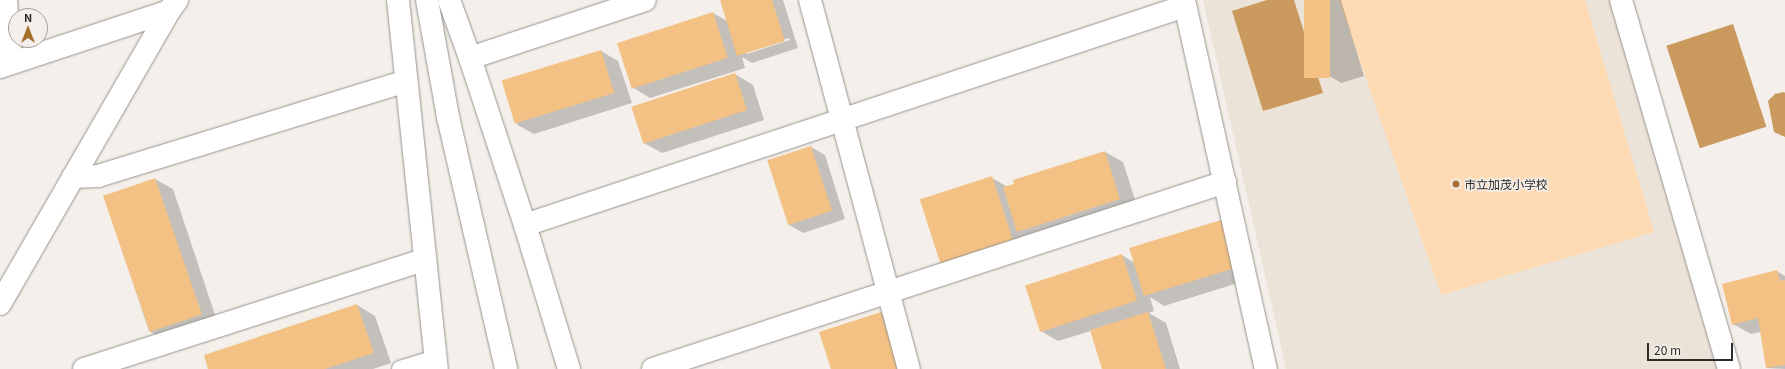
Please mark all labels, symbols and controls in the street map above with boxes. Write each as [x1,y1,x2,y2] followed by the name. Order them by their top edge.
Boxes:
[8,8,48,48] north arrow
[24,9,32,25] text: N
[1464,177,1548,191] place label: 市立加茂小学校
[1451,179,1461,189] marker: 市立加茂小学校
[1649,335,1735,361] scale bar
[1654,341,1681,358] text: 20 m

